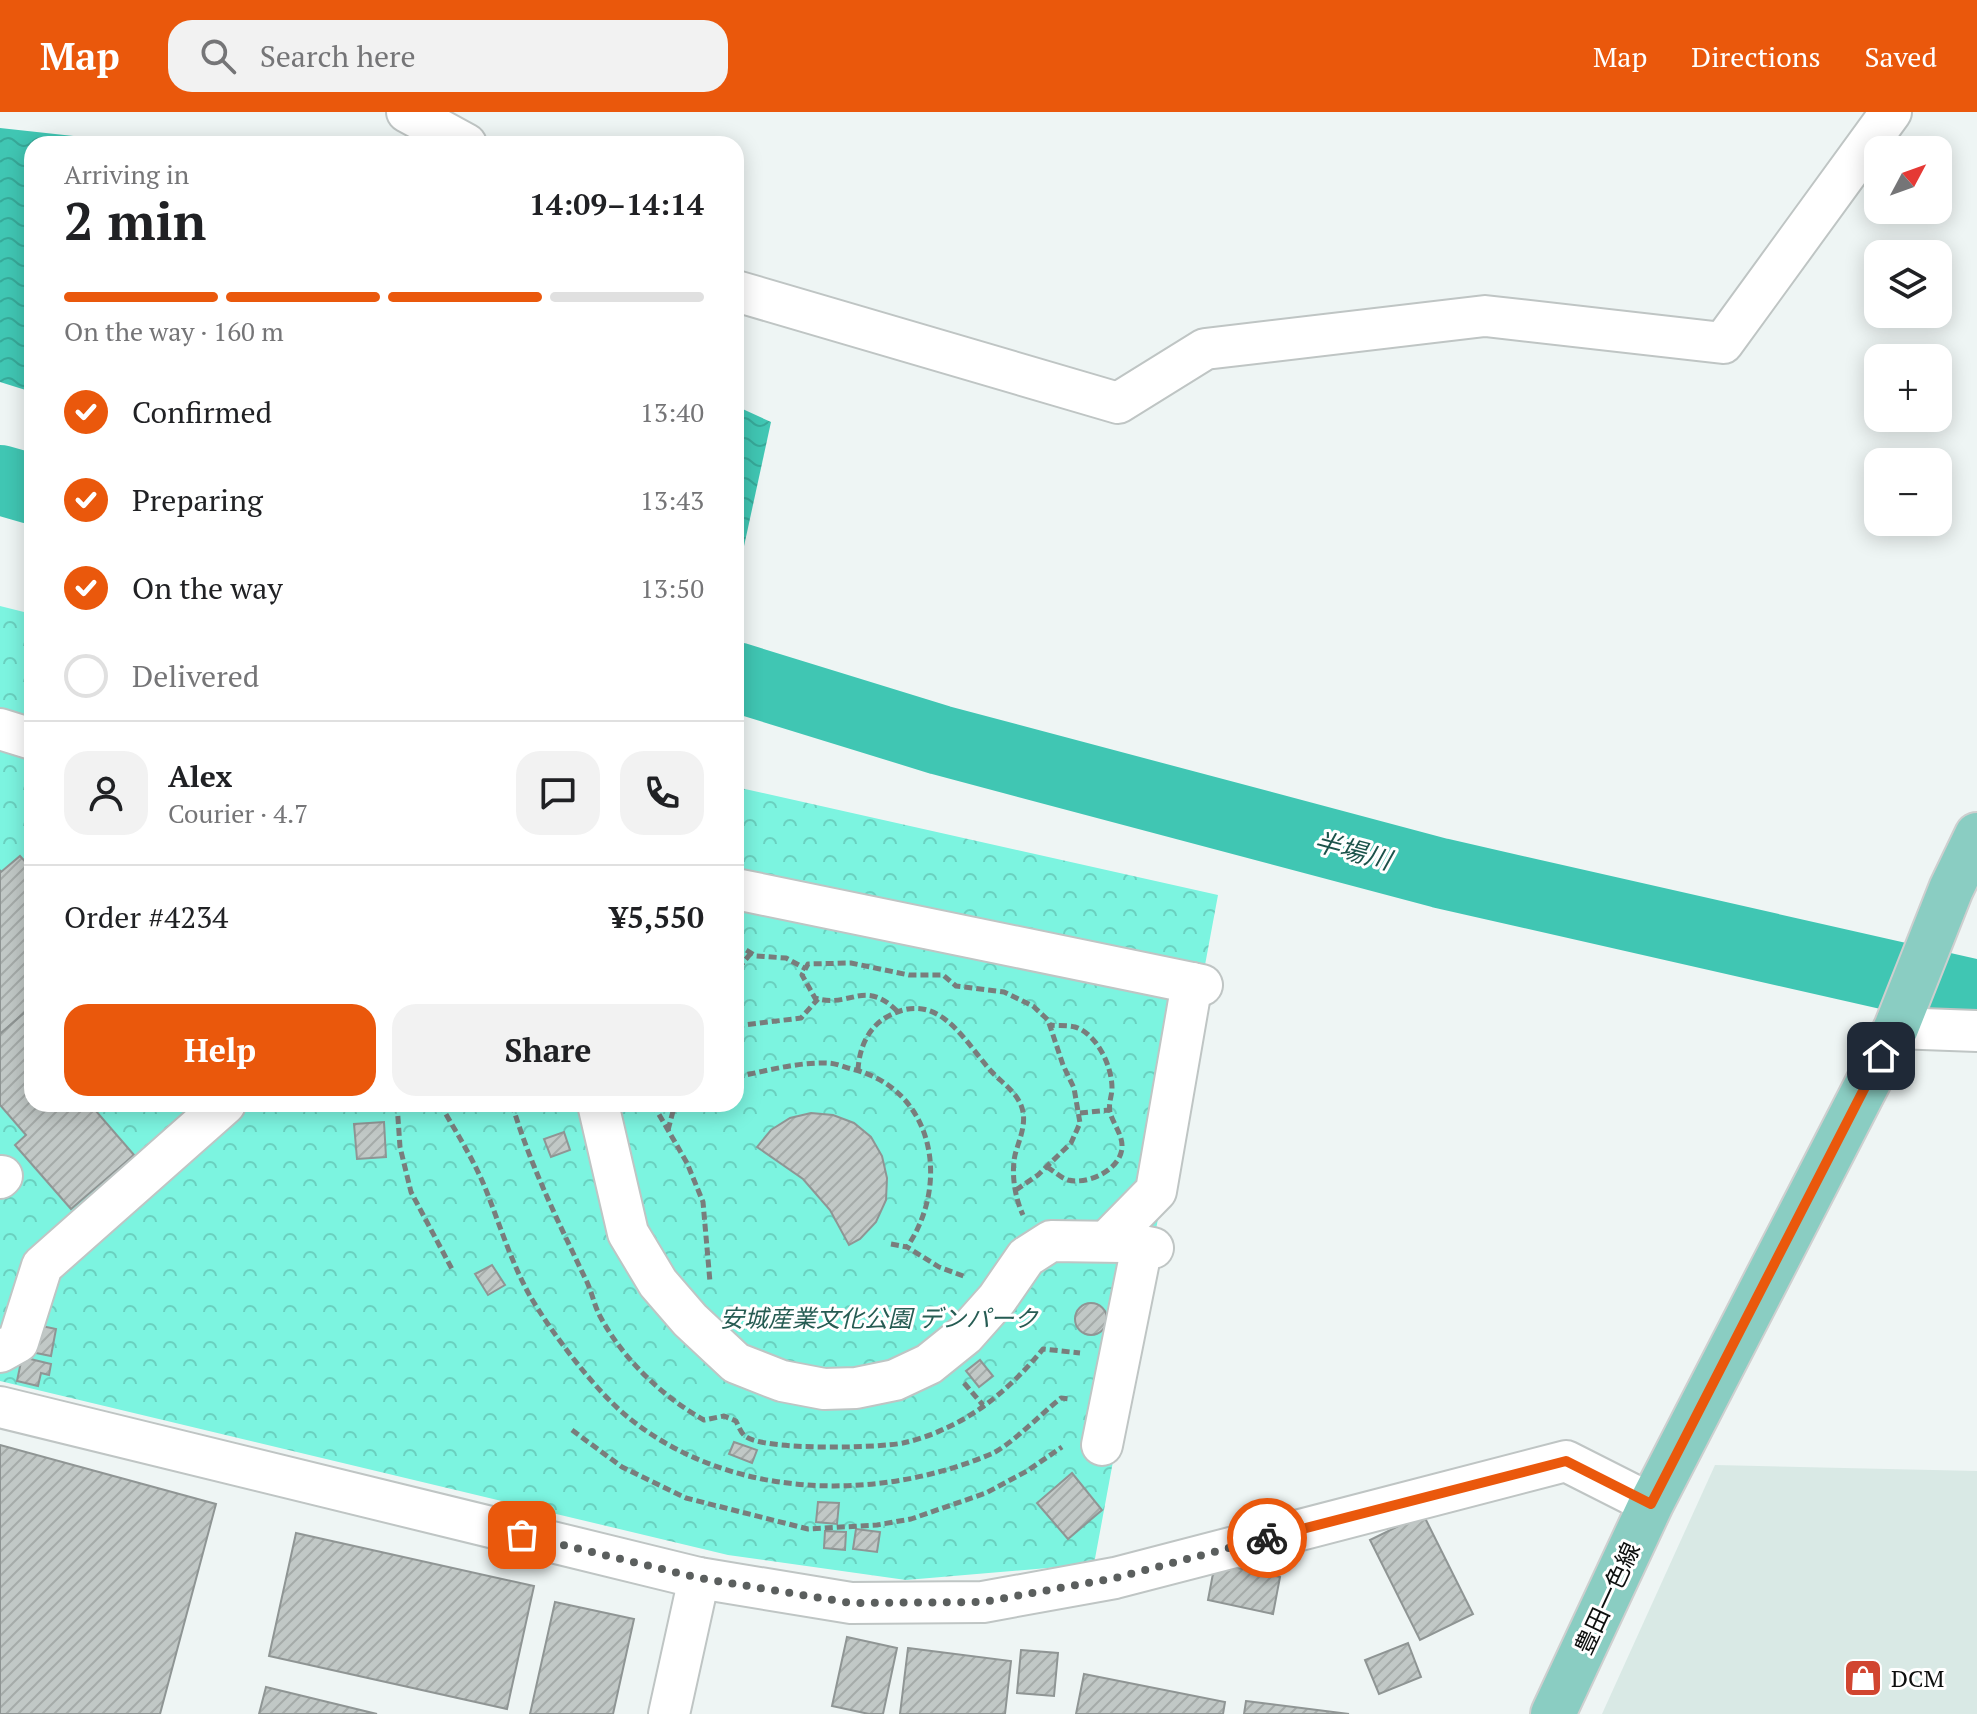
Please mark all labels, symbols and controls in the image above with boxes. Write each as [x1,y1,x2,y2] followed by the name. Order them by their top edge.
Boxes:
[168,20,728,92] search box
[40,31,120,81] text: Map
[196,34,240,78] icon: search
[260,36,416,76] text: Search here
[1593,38,1647,75] text: Map
[1691,38,1821,75] text: Directions
[1865,38,1937,75] text: Saved
[1864,136,1952,224] north arrow
[1864,136,1952,536] map controls
[64,157,189,191] text: Arriving in
[529,184,704,224] text: 14:09–14:14
[64,186,206,255] text: 2 min
[1864,240,1952,328] button: layers
[64,314,284,348] text: On the way · 160 m
[1864,344,1952,432] button: +
[64,390,108,434] icon: check
[132,392,272,432] text: Confirmed
[640,395,704,429] text: 13:40
[1864,448,1952,536] button: −
[64,478,108,522] icon: check
[132,480,263,520] text: Preparing
[640,483,704,517] text: 13:43
[64,566,108,610] icon: check
[132,568,283,608] text: On the way
[640,571,704,605] text: 13:50
[132,656,259,696] text: Delivered
[64,751,148,835] button: person
[516,751,600,835] button: chat
[620,751,704,835] button: phone
[168,756,232,796] text: Alex
[168,796,308,830] text: Courier · 4.7
[1311,823,1398,877] water label: 半場川
[64,897,228,937] text: Order #4234
[610,897,704,937] text: ¥5,550
[64,1004,376,1096] button: Help
[392,1004,704,1096] button: Share
[1847,1022,1915,1090] pin
[1859,1034,1903,1078] icon: home
[720,1302,1039,1334] park label: 安城産業文化公園 デンパーク
[1227,1498,1307,1578] courier
[488,1501,556,1569] pin
[500,1513,544,1557] icon: bag
[1245,1516,1289,1560] icon: bike
[1567,1537,1647,1659] street label: 豊田一色線
[1842,1657,1884,1699] shop icon: DCM
[1891,1662,1944,1694] place label: DCM

